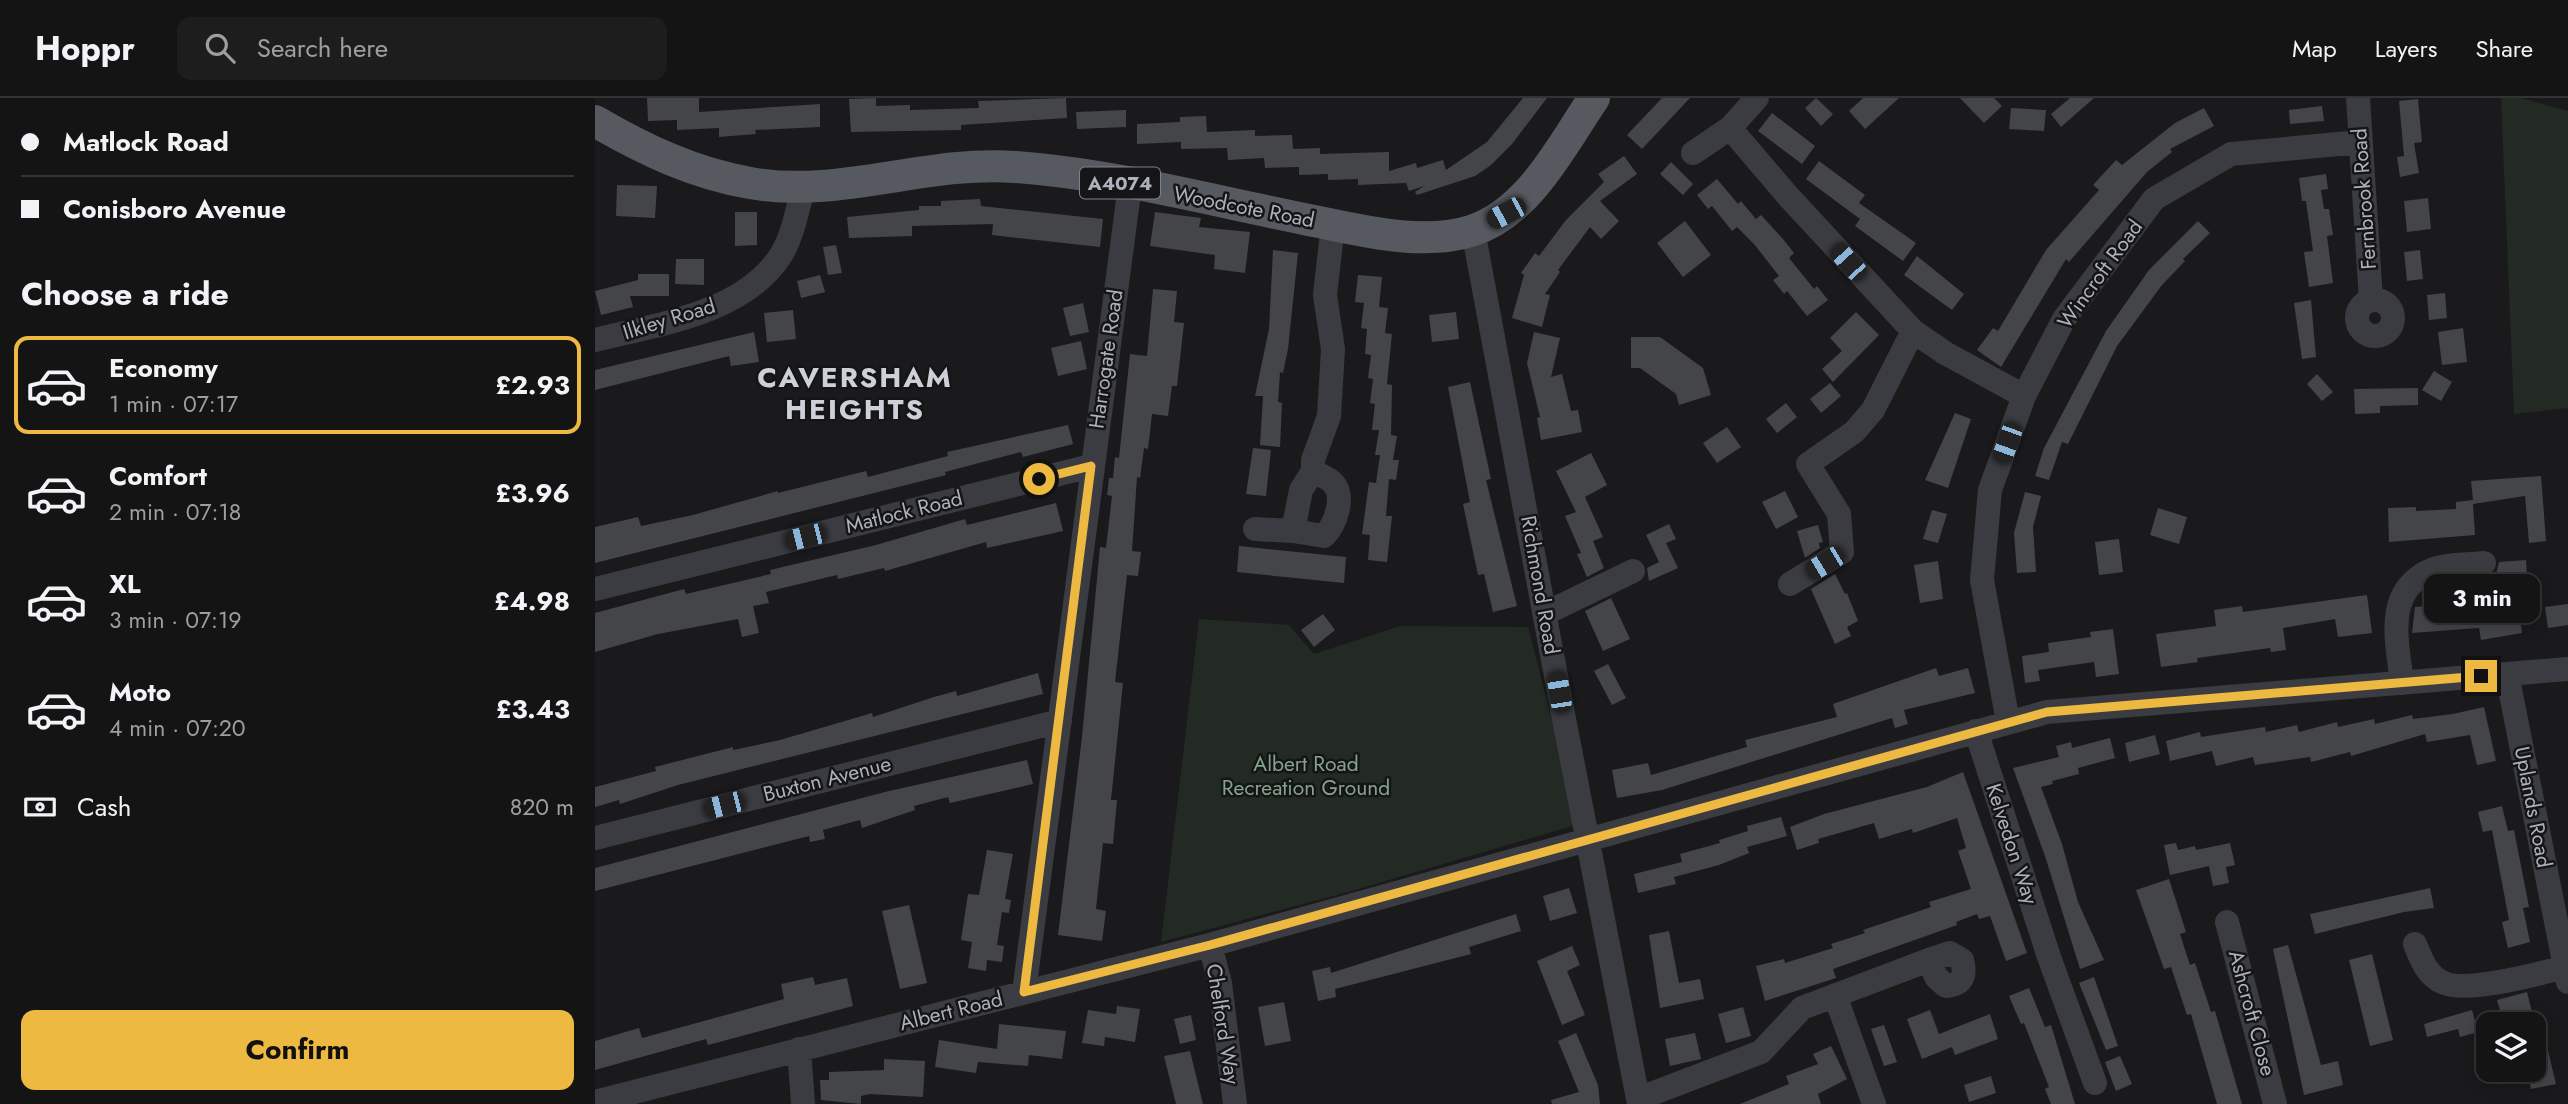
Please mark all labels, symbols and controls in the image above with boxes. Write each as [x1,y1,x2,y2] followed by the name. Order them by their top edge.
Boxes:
[177,17,667,80] search box
[35,25,135,72] text: Hoppr
[201,29,239,67] icon: search
[257,29,388,67] text: Search here
[2292,31,2337,66] text: Map
[2375,31,2437,66] text: Layers
[2475,31,2533,66] text: Share
[63,123,229,161] text: Matlock Road
[2344,127,2384,271] street label: Fernbrook Road
[1080,167,1160,198] road number: A4074
[1171,179,1317,235] street label: Woodcote Road
[63,190,286,228] text: Conisboro Avenue
[1483,194,1530,232] car
[2050,213,2150,335] street label: Wincroft Road
[1827,239,1870,285] car
[21,271,229,317] text: Choose a ride
[1081,287,1131,431] street label: Harrogate Road
[619,291,719,347] street label: Ilkley Road
[109,349,218,387] text: Economy
[25,354,88,417] icon: car
[757,357,953,430] district label: CAVERSHAM HEIGHTS
[495,366,570,404] text: £2.93
[109,387,238,421] text: 1 min · 07:17
[1990,420,2025,466] car
[109,457,207,495] text: Comfort
[25,462,88,525] icon: car
[1023,463,1055,495] route start
[495,474,570,512] text: £3.96
[842,483,966,541] street label: Matlock Road
[109,495,241,529] text: 2 min · 07:18
[1513,513,1567,657] street label: Richmond Road
[783,522,828,552] car
[1802,543,1849,583] car
[109,565,141,603] text: XL
[25,570,88,633] icon: car
[2423,574,2539,624] callout: 3 min
[2452,581,2512,615] text: 3 min
[494,582,570,620] text: £4.98
[109,603,242,637] text: 3 min · 07:19
[2465,660,2497,692] route end
[1546,670,1573,714] car
[109,673,171,711] text: Moto
[25,678,88,741] icon: car
[496,690,570,728] text: £3.43
[109,711,246,745] text: 4 min · 07:20
[2507,744,2559,870] street label: Uplands Road
[760,749,894,809] street label: Buxton Avenue
[1222,749,1390,803] park label: Albert Road Recreation Ground
[1978,780,2046,909] street label: Kelvedon Way
[21,788,59,826] icon: cash
[77,788,131,826] text: Cash
[510,790,574,824] text: 820 m
[702,790,747,820] car
[2221,947,2283,1079] street label: Ashcroft Close
[1199,961,1247,1087] street label: Chelford Way
[896,984,1006,1038] street label: Albert Road
[21,1010,574,1090] button: Confirm
[2476,1012,2546,1082] map controls
[2476,1012,2546,1082] button: layers

